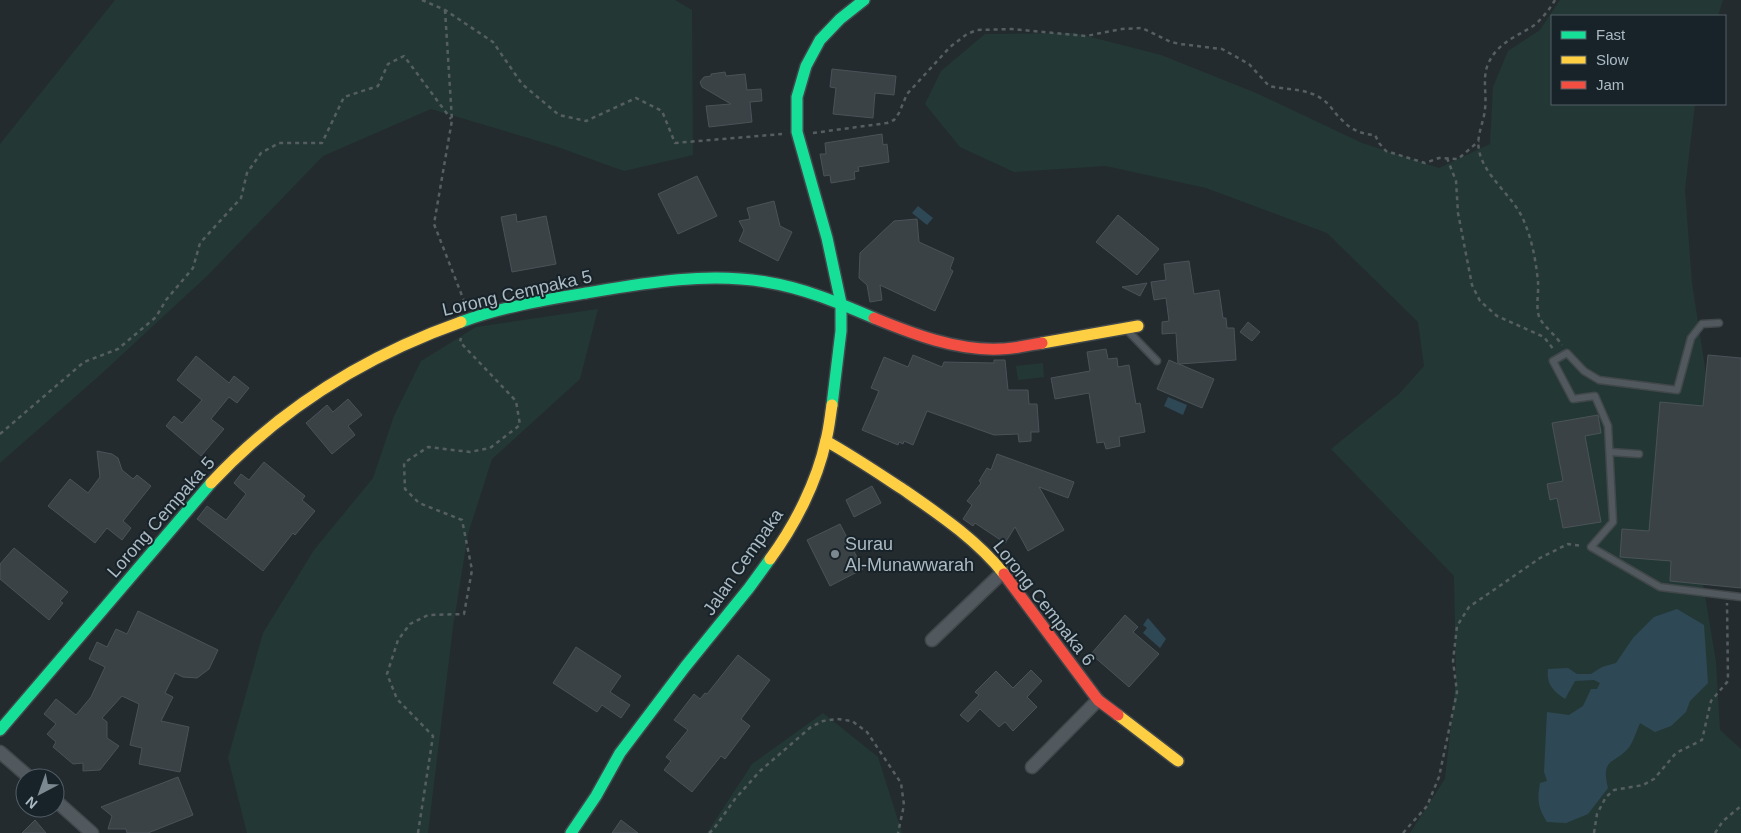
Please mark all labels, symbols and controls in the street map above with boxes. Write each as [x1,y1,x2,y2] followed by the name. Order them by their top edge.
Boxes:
[1551,15,1726,105] legend
[1596,26,1626,43] text: Fast
[1596,51,1629,68] text: Slow
[1596,76,1624,93] text: Jam
[440,266,594,320] street label: Lorong Cempaka 5
[103,453,219,581] street label: Lorong Cempaka 5
[699,504,788,619] street label: Jalan Cempaka
[845,534,974,575] place label: Surau Al-Munawwarah
[989,537,1099,669] street label: Lorong Cempaka 6
[829,548,841,560] marker: Surau Al-Munawwarah
[15,768,65,818] north arrow
[22,793,41,812] text: N

